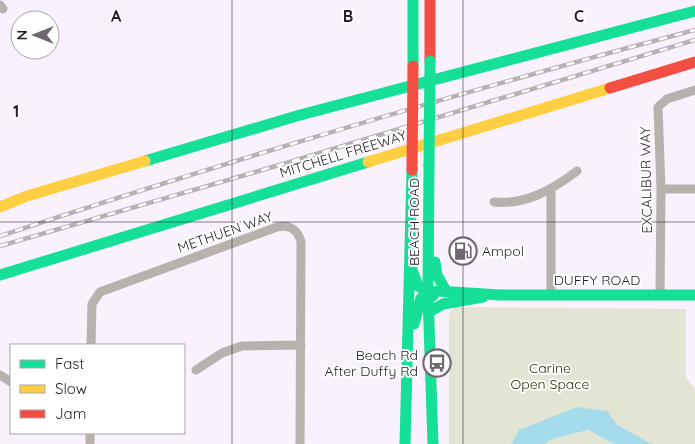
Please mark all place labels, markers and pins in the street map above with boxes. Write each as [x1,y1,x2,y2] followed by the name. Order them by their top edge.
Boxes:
[448,236,478,266] fuel station icon: Ampol
[482,242,524,260] place label: Ampol
[324,346,418,380] place label: Beach Rd After Duffy Rd
[422,348,452,378] bus stop icon: Beach Rd After Duffy Rd

